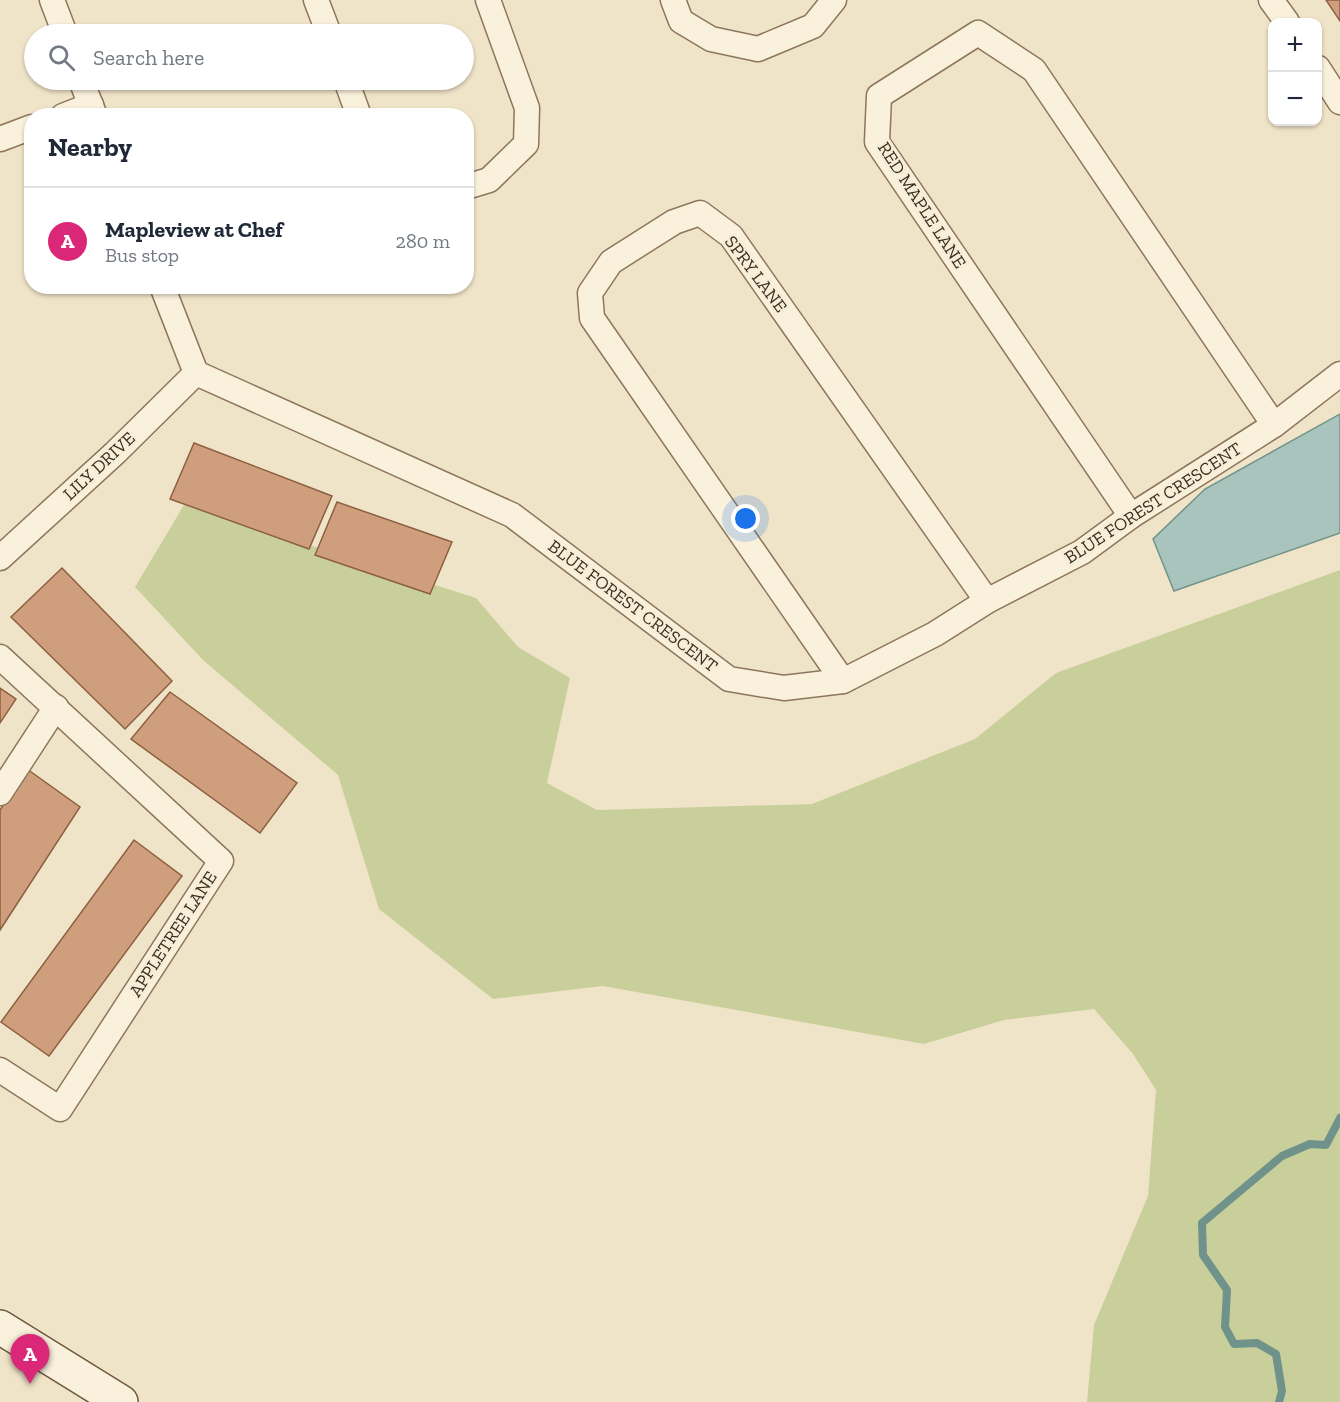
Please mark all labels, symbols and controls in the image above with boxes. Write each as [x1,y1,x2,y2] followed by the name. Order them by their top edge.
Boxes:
[1268,18,1322,126] map controls
[1268,18,1322,72] button: +
[24,24,474,90] search box
[45,41,78,74] icon: search
[93,44,204,71] text: Search here
[1268,72,1322,126] button: −
[48,131,132,163] text: Nearby
[873,138,971,272] street label: RED MAPLE LANE
[105,216,283,243] text: Mapleview at Chef
[61,229,74,253] text: A
[396,229,450,253] text: 280 m
[720,231,792,317] street label: SPRY LANE
[105,243,179,267] text: Bus stop
[58,427,140,505] street label: LILY DRIVE
[1060,437,1246,569] street label: BLUE FOREST CRESCENT
[731,504,760,533] your location
[544,535,722,677] street label: BLUE FOREST CRESCENT
[124,867,222,1001] street label: APPLETREE LANE
[10,1334,50,1384] pin: A

